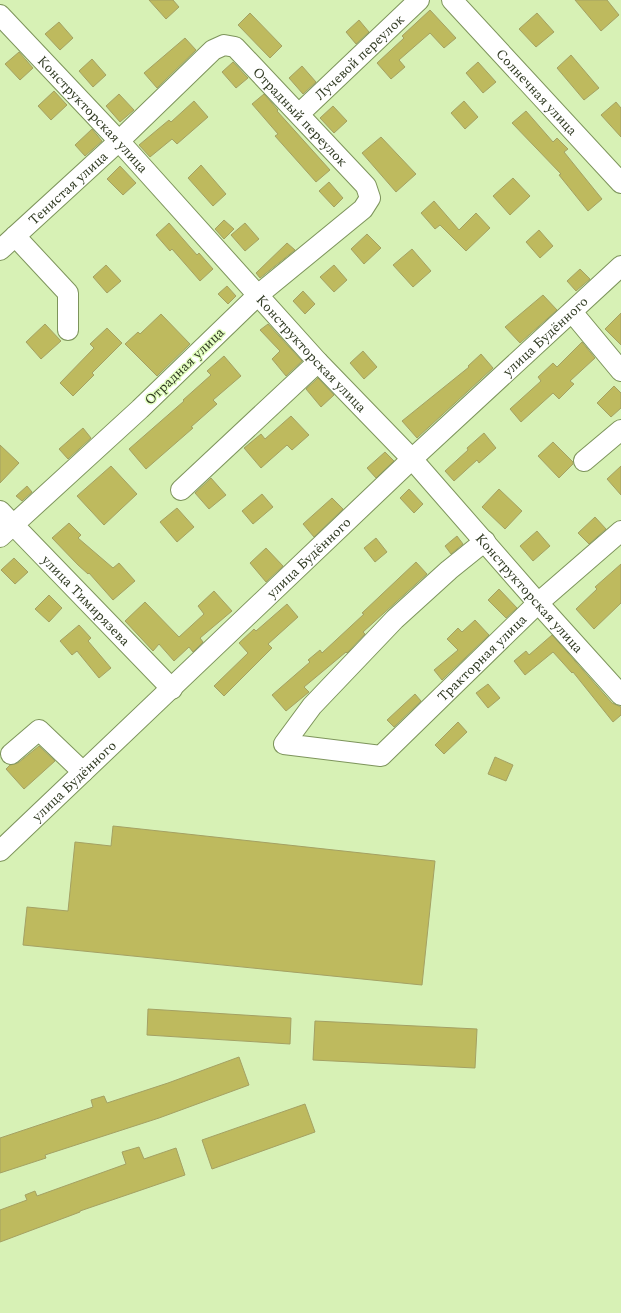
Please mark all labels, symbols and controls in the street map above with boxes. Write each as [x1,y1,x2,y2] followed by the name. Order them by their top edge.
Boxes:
[310,9,409,105] street label: Лучевой переулок
[491,44,582,140] street label: Солнечная улица
[32,51,153,178] street label: Конструкторская улица
[248,62,353,172] street label: Отрадный переулок
[24,146,113,230] street label: Тенистая улица
[251,290,371,417] street label: Конструкторская улица
[497,291,593,382] street label: улица Будённого
[139,322,229,410] street label: Отрадная улица
[261,512,356,604] street label: улица Будённого
[470,529,588,658] street label: Конструкторская улица
[36,549,135,651] street label: улица Тимирязева
[433,609,532,707] street label: Тракторная улица
[27,736,121,827] street label: улица Будённого

